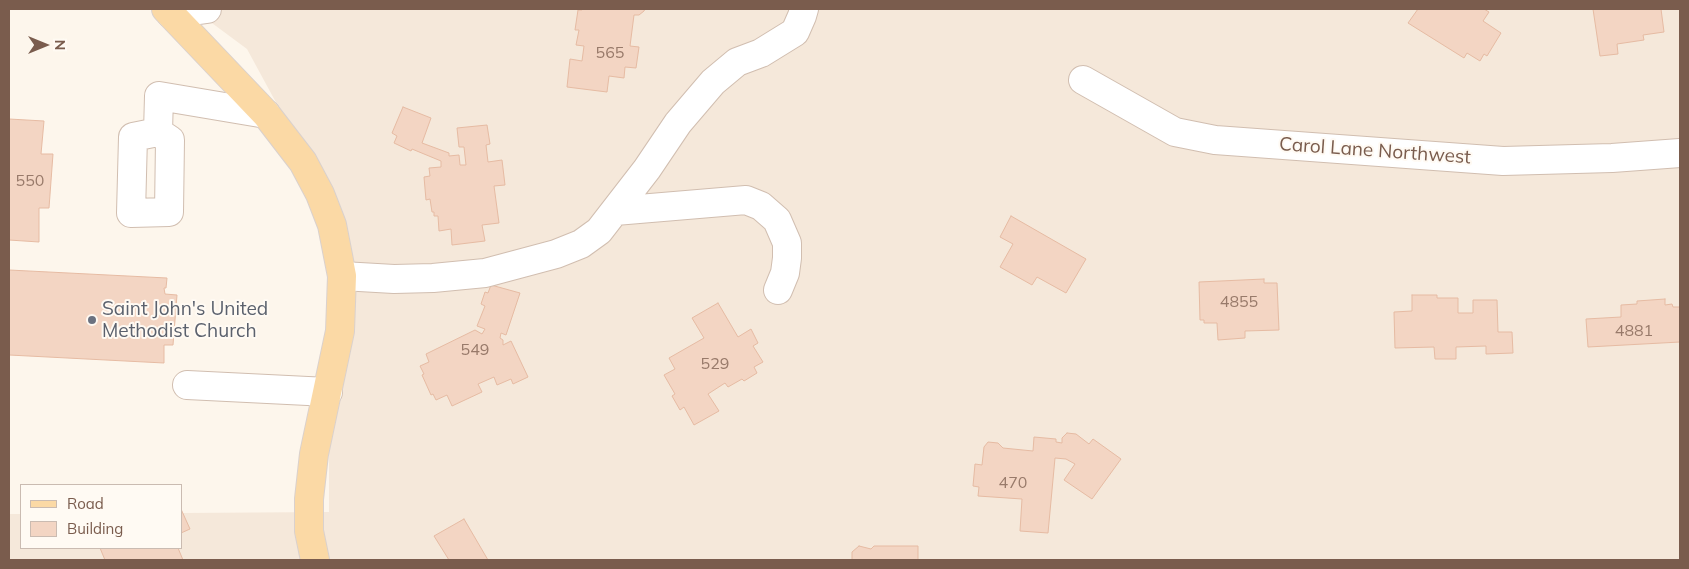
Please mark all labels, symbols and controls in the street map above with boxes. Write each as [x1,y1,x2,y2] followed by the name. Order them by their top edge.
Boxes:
[20,20,70,70] north arrow
[51,40,69,50] text: N
[596,43,624,63] house number: 565
[1278,133,1472,169] street label: Carol Lane Northwest
[16,171,44,191] house number: 550
[1220,292,1258,312] house number: 4855
[102,298,268,342] place label: Saint John's United Methodist Church
[86,314,98,326] marker: Saint John's United Methodist Church
[1615,321,1653,341] house number: 4881
[461,340,489,360] house number: 549
[701,354,729,374] house number: 529
[999,473,1027,493] house number: 470
[20,484,182,549] legend
[67,494,104,513] text: Road
[67,519,123,538] text: Building

